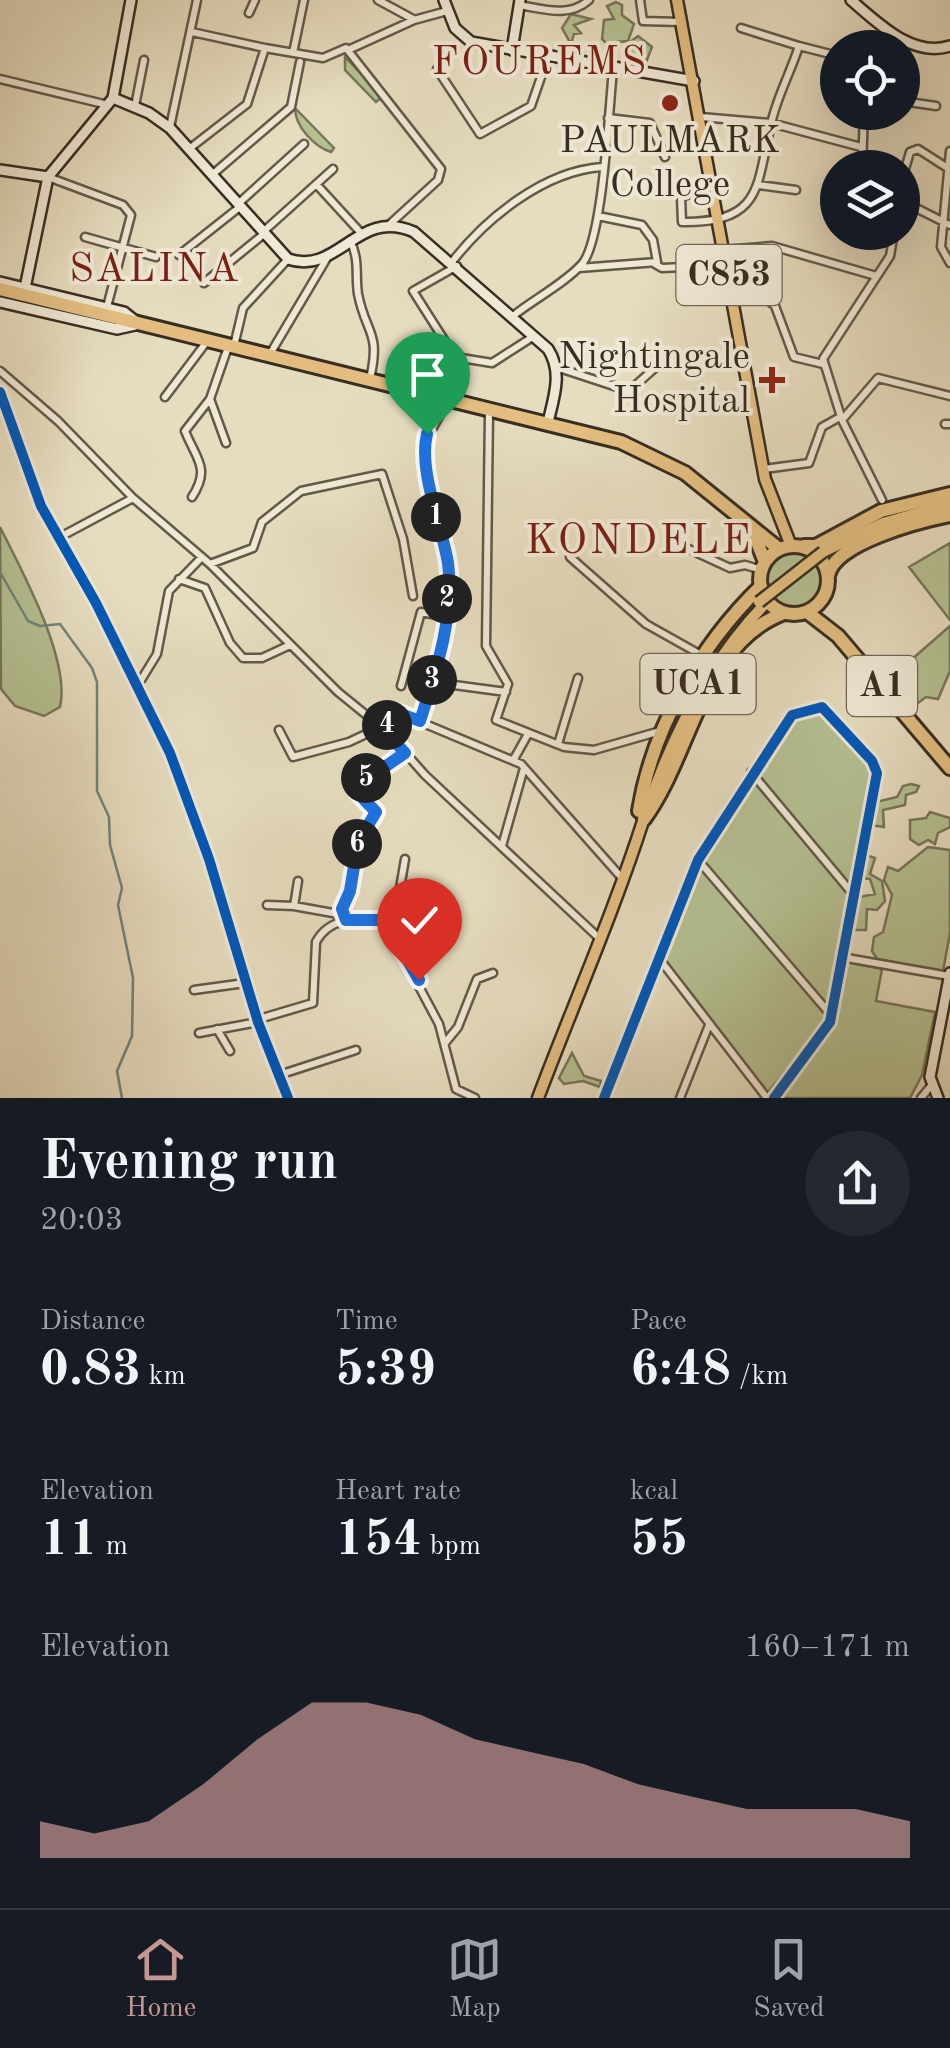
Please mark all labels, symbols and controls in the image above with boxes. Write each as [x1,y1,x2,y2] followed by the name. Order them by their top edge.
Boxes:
[820,30,920,250] map controls
[820,30,920,130] button: locate
[431,44,649,84] district label: FOUREMS
[659,92,681,114] marker: PAULMARK College
[559,123,781,205] place label: PAULMARK College
[820,150,920,250] button: layers
[676,245,782,305] road number: C853
[69,251,241,291] district label: SALINA
[385,332,470,435] pin
[558,339,750,421] place label: Nightingale Hospital
[400,347,455,402] icon: arrive
[759,367,785,393] marker: Nightingale Hospital
[411,492,461,542] pin: 1
[428,503,444,531] text: 1
[525,521,753,563] district label: KONDELE
[422,574,472,624] pin: 2
[439,585,455,613] text: 2
[640,654,756,714] road number: UCA1
[407,655,457,705] pin: 3
[847,656,917,716] road number: A1
[424,666,440,694] text: 3
[362,700,412,750] pin: 4
[379,711,395,739] text: 4
[341,753,391,803] pin: 5
[358,764,374,792] text: 5
[332,819,382,869] pin: 6
[349,830,365,858] text: 6
[377,878,462,981] pin
[392,893,447,948] icon: check
[805,1131,910,1236] button: share
[40,1136,338,1191] text: Evening run
[40,1205,123,1237] text: 20:03
[40,1308,145,1336] text: Distance
[335,1308,398,1336] text: Time
[630,1308,687,1336] text: Pace
[40,1346,141,1396] text: 0.83
[335,1346,436,1396] text: 5:39
[630,1346,731,1396] text: 6:48
[141,1363,186,1391] text: km
[731,1363,788,1391] text: /km
[40,1478,154,1506] text: Elevation
[335,1478,461,1506] text: Heart rate
[630,1478,678,1506] text: kcal
[40,1516,98,1566] text: 11
[335,1516,422,1566] text: 154
[630,1516,688,1566] text: 55
[98,1533,128,1561] text: m
[422,1533,481,1561] text: bpm
[40,1632,170,1664] text: Elevation
[744,1632,910,1664] text: 160–171 m
[125,1932,197,2027] tab: Home
[447,1932,502,2027] tab: Map
[753,1932,825,2027] tab: Saved

